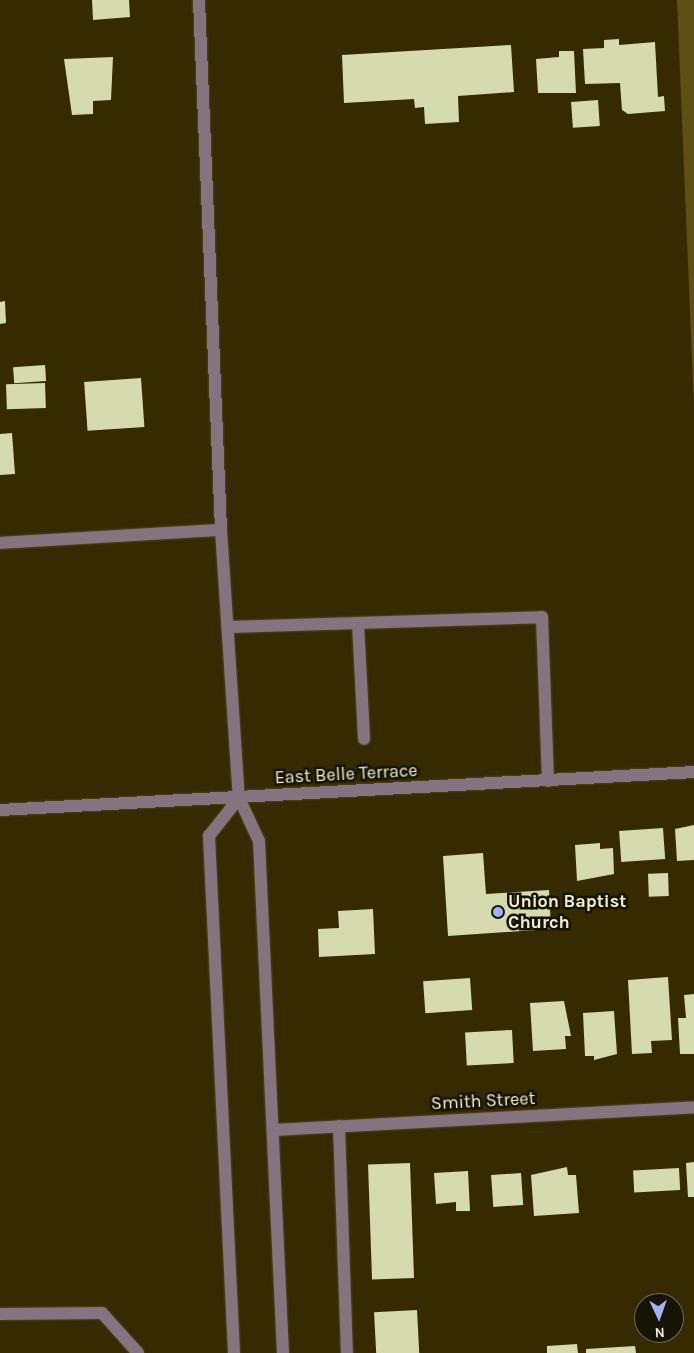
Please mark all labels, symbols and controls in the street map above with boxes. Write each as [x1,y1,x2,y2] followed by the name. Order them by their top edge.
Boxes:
[274,759,418,789] street label: East Belle Terrace
[508,891,626,934] place label: Union Baptist Church
[492,906,504,918] marker: Union Baptist Church
[430,1087,536,1115] street label: Smith Street
[634,1293,684,1343] north arrow
[654,1324,665,1341] text: N

